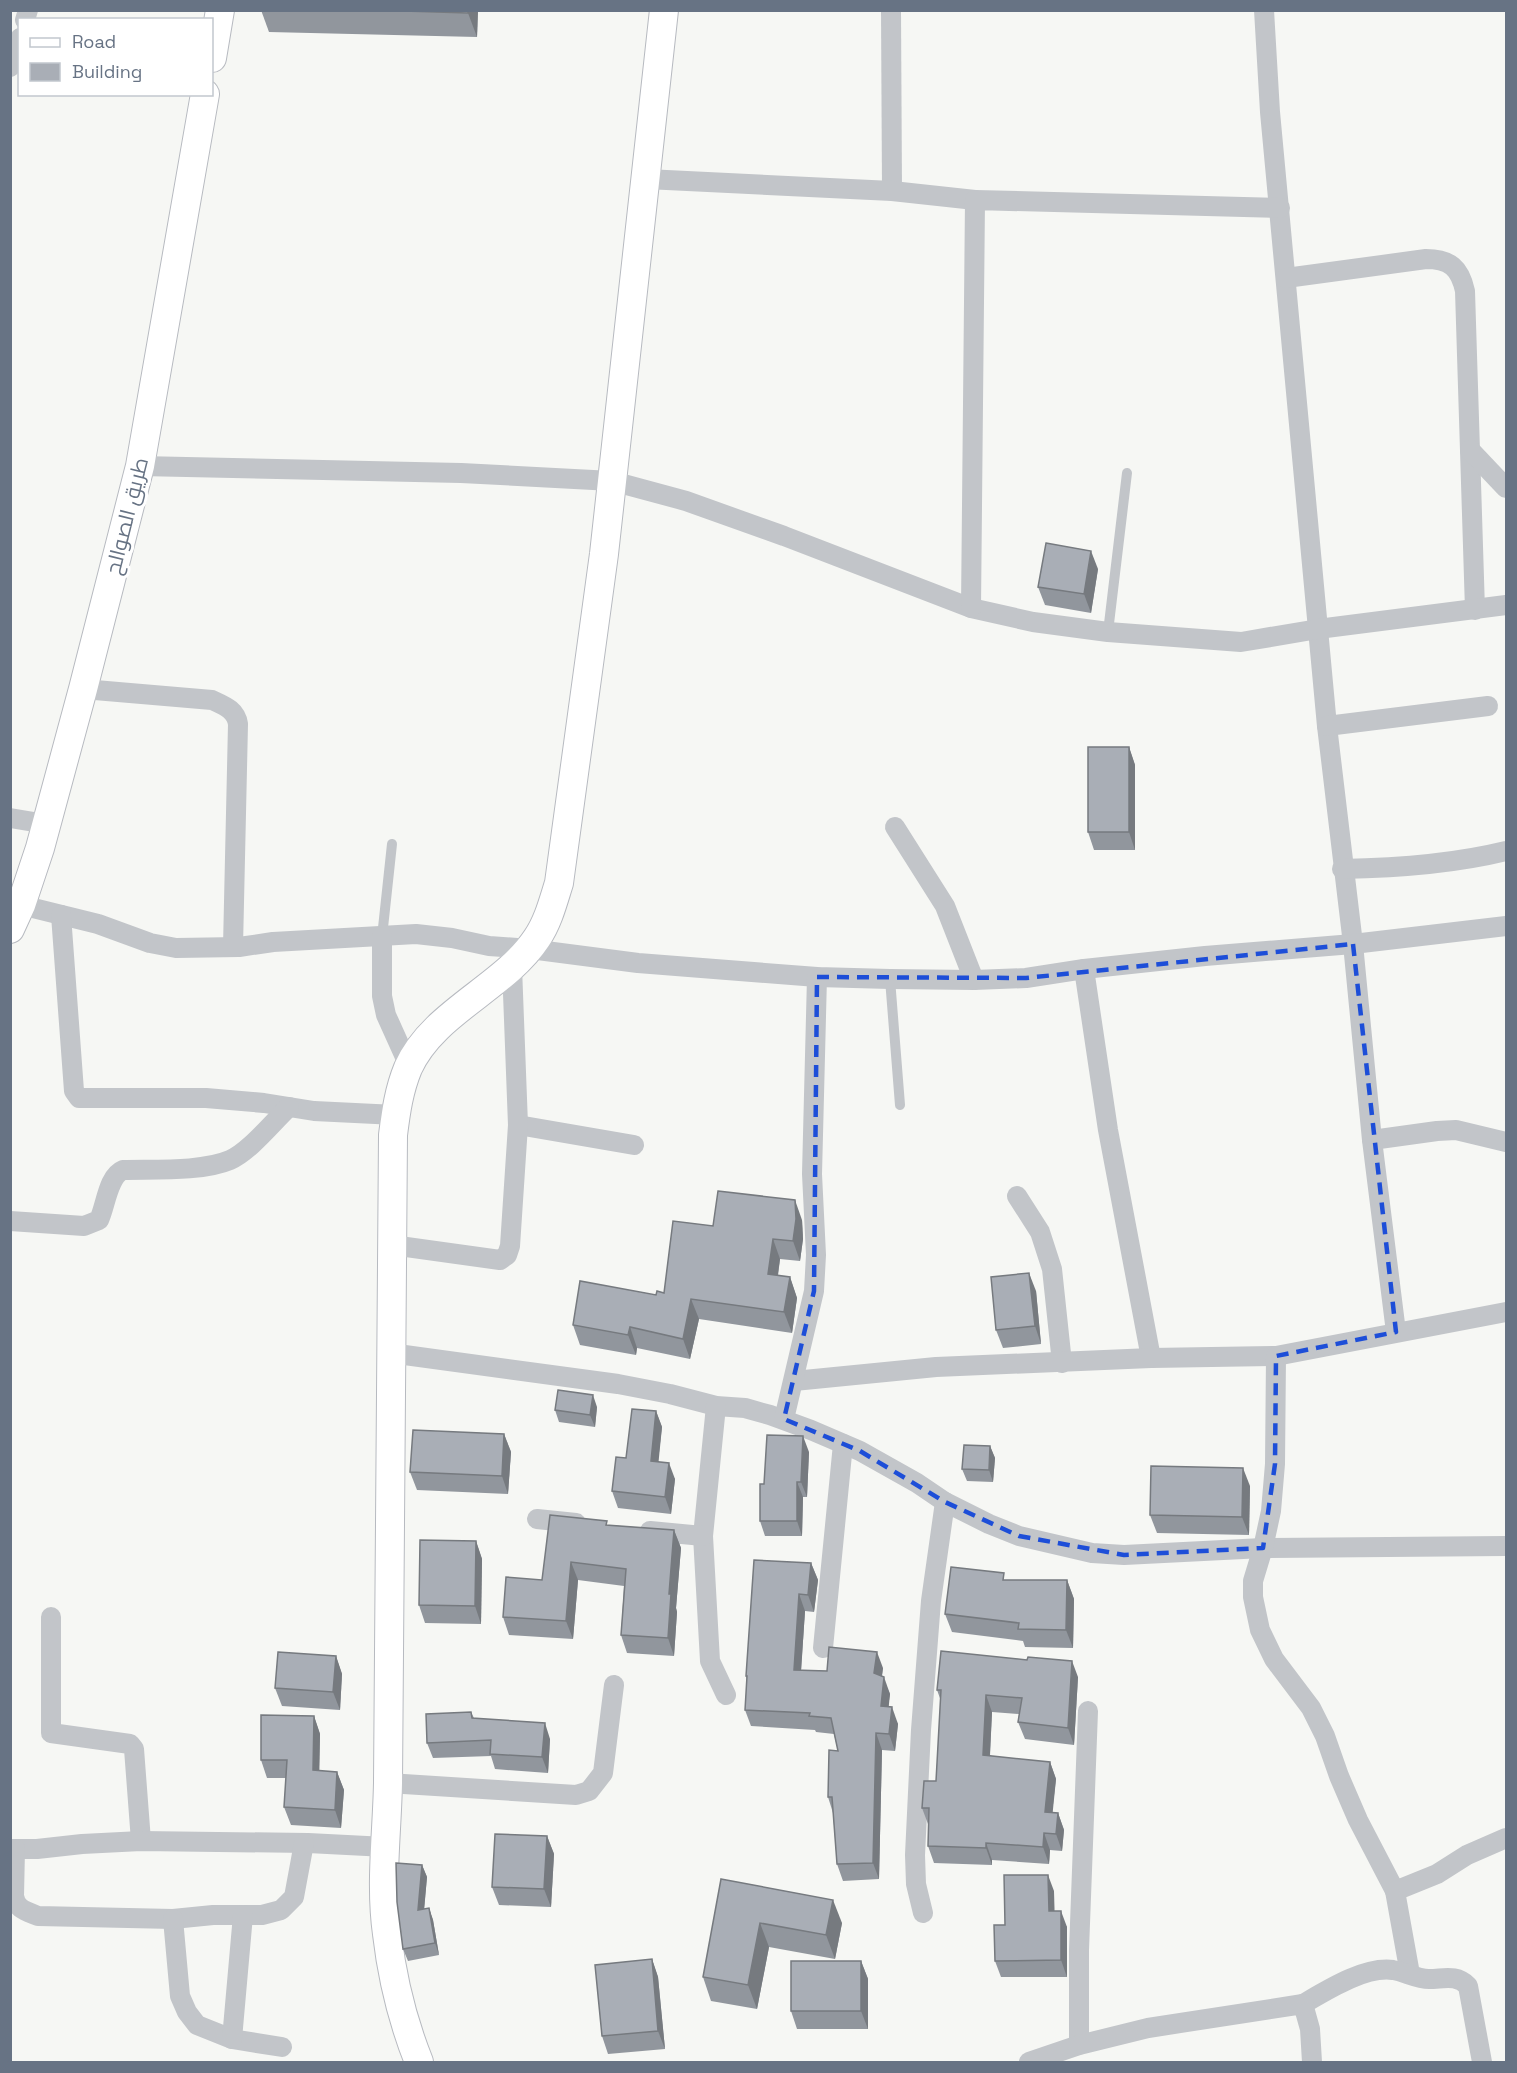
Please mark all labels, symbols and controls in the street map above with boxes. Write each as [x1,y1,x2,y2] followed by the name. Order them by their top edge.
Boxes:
[18,18,213,96] legend
[72,30,116,53] text: Road
[72,60,142,83] text: Building
[99,455,155,577] street label: طريق الصوالح

